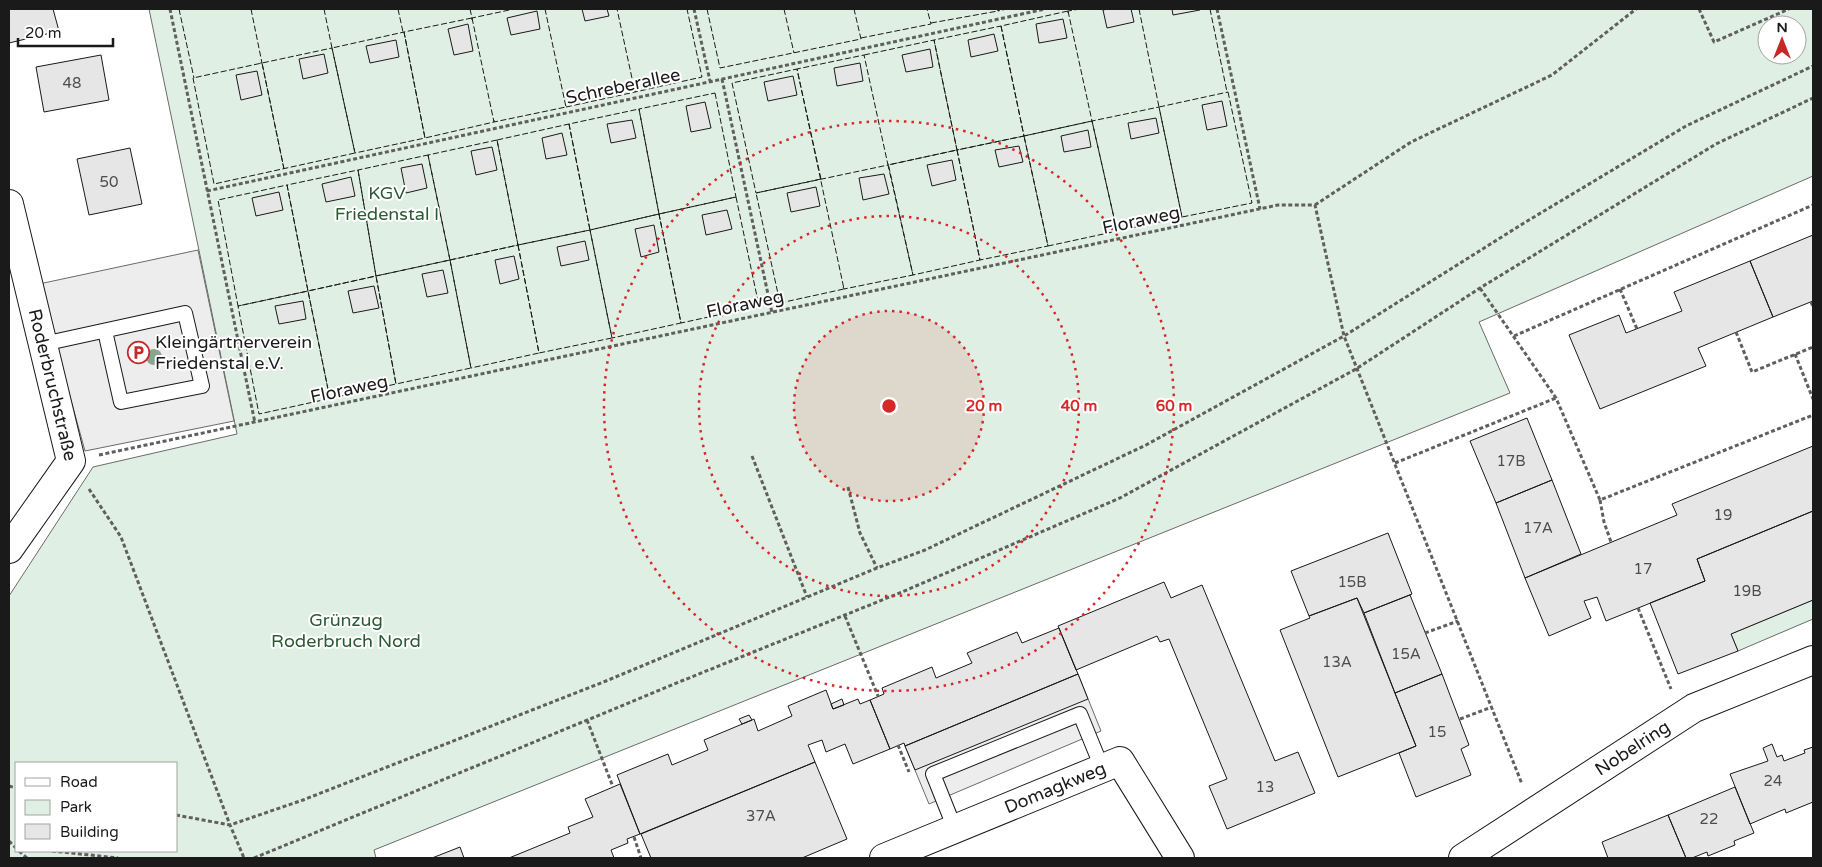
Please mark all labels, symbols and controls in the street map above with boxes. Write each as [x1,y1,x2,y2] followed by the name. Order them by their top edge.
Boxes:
[18,15,112,47] scale bar
[1757,15,1807,65] north arrow
[1776,19,1788,36] text: N
[25,24,62,42] text: 20 m
[564,63,682,109] street label: Schreberallee
[63,74,81,92] house number: 48
[100,173,118,191] house number: 50
[335,182,439,225] park label: KGV Friedenstal I
[1100,201,1182,239] street label: Floraweg
[704,285,786,323] street label: Floraweg
[24,307,82,463] street label: Roderbruchstraße
[155,331,312,374] place label: Kleingärtnerverein Friedenstal e.V.
[127,340,151,364] parking icon: Kleingärtnerverein Friedenstal e.V.
[308,370,390,408] street label: Floraweg
[880,397,898,415] centre of rings
[966,397,1002,415] text: 20 m
[1061,397,1097,415] text: 40 m
[1156,397,1192,415] text: 60 m
[1496,452,1526,470] house number: 17B
[1714,506,1732,524] house number: 19
[1523,519,1553,537] house number: 17A
[1634,560,1652,578] house number: 17
[1337,573,1367,591] house number: 15B
[1732,582,1762,600] house number: 19B
[271,609,421,652] park label: Grünzug Roderbruch Nord
[1391,645,1421,663] house number: 15A
[1322,653,1352,671] house number: 13A
[1591,716,1674,780] street label: Nobelring
[1428,723,1446,741] house number: 15
[1001,757,1109,818] street label: Domagkweg
[15,762,178,852] legend
[1764,772,1782,790] house number: 24
[60,773,98,791] text: Road
[1256,778,1274,796] house number: 13
[60,798,92,816] text: Park
[746,807,776,825] house number: 37A
[1700,810,1718,828] house number: 22
[60,823,119,841] text: Building

